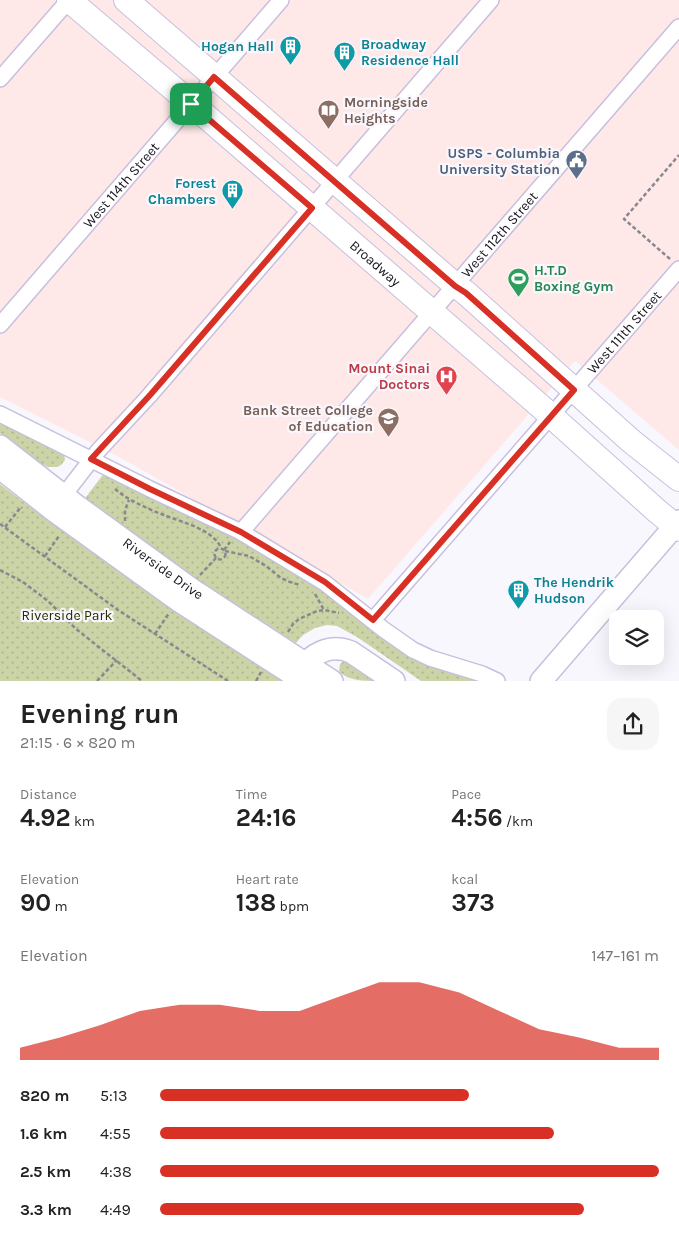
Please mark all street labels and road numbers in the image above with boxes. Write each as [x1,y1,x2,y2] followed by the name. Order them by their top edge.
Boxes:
[79,139,163,231] street label: West 114th Street
[457,188,541,281] street label: West 112th Street
[347,237,405,290] street label: Broadway
[583,287,665,377] street label: West 111th Street
[120,534,207,603] street label: Riverside Drive

